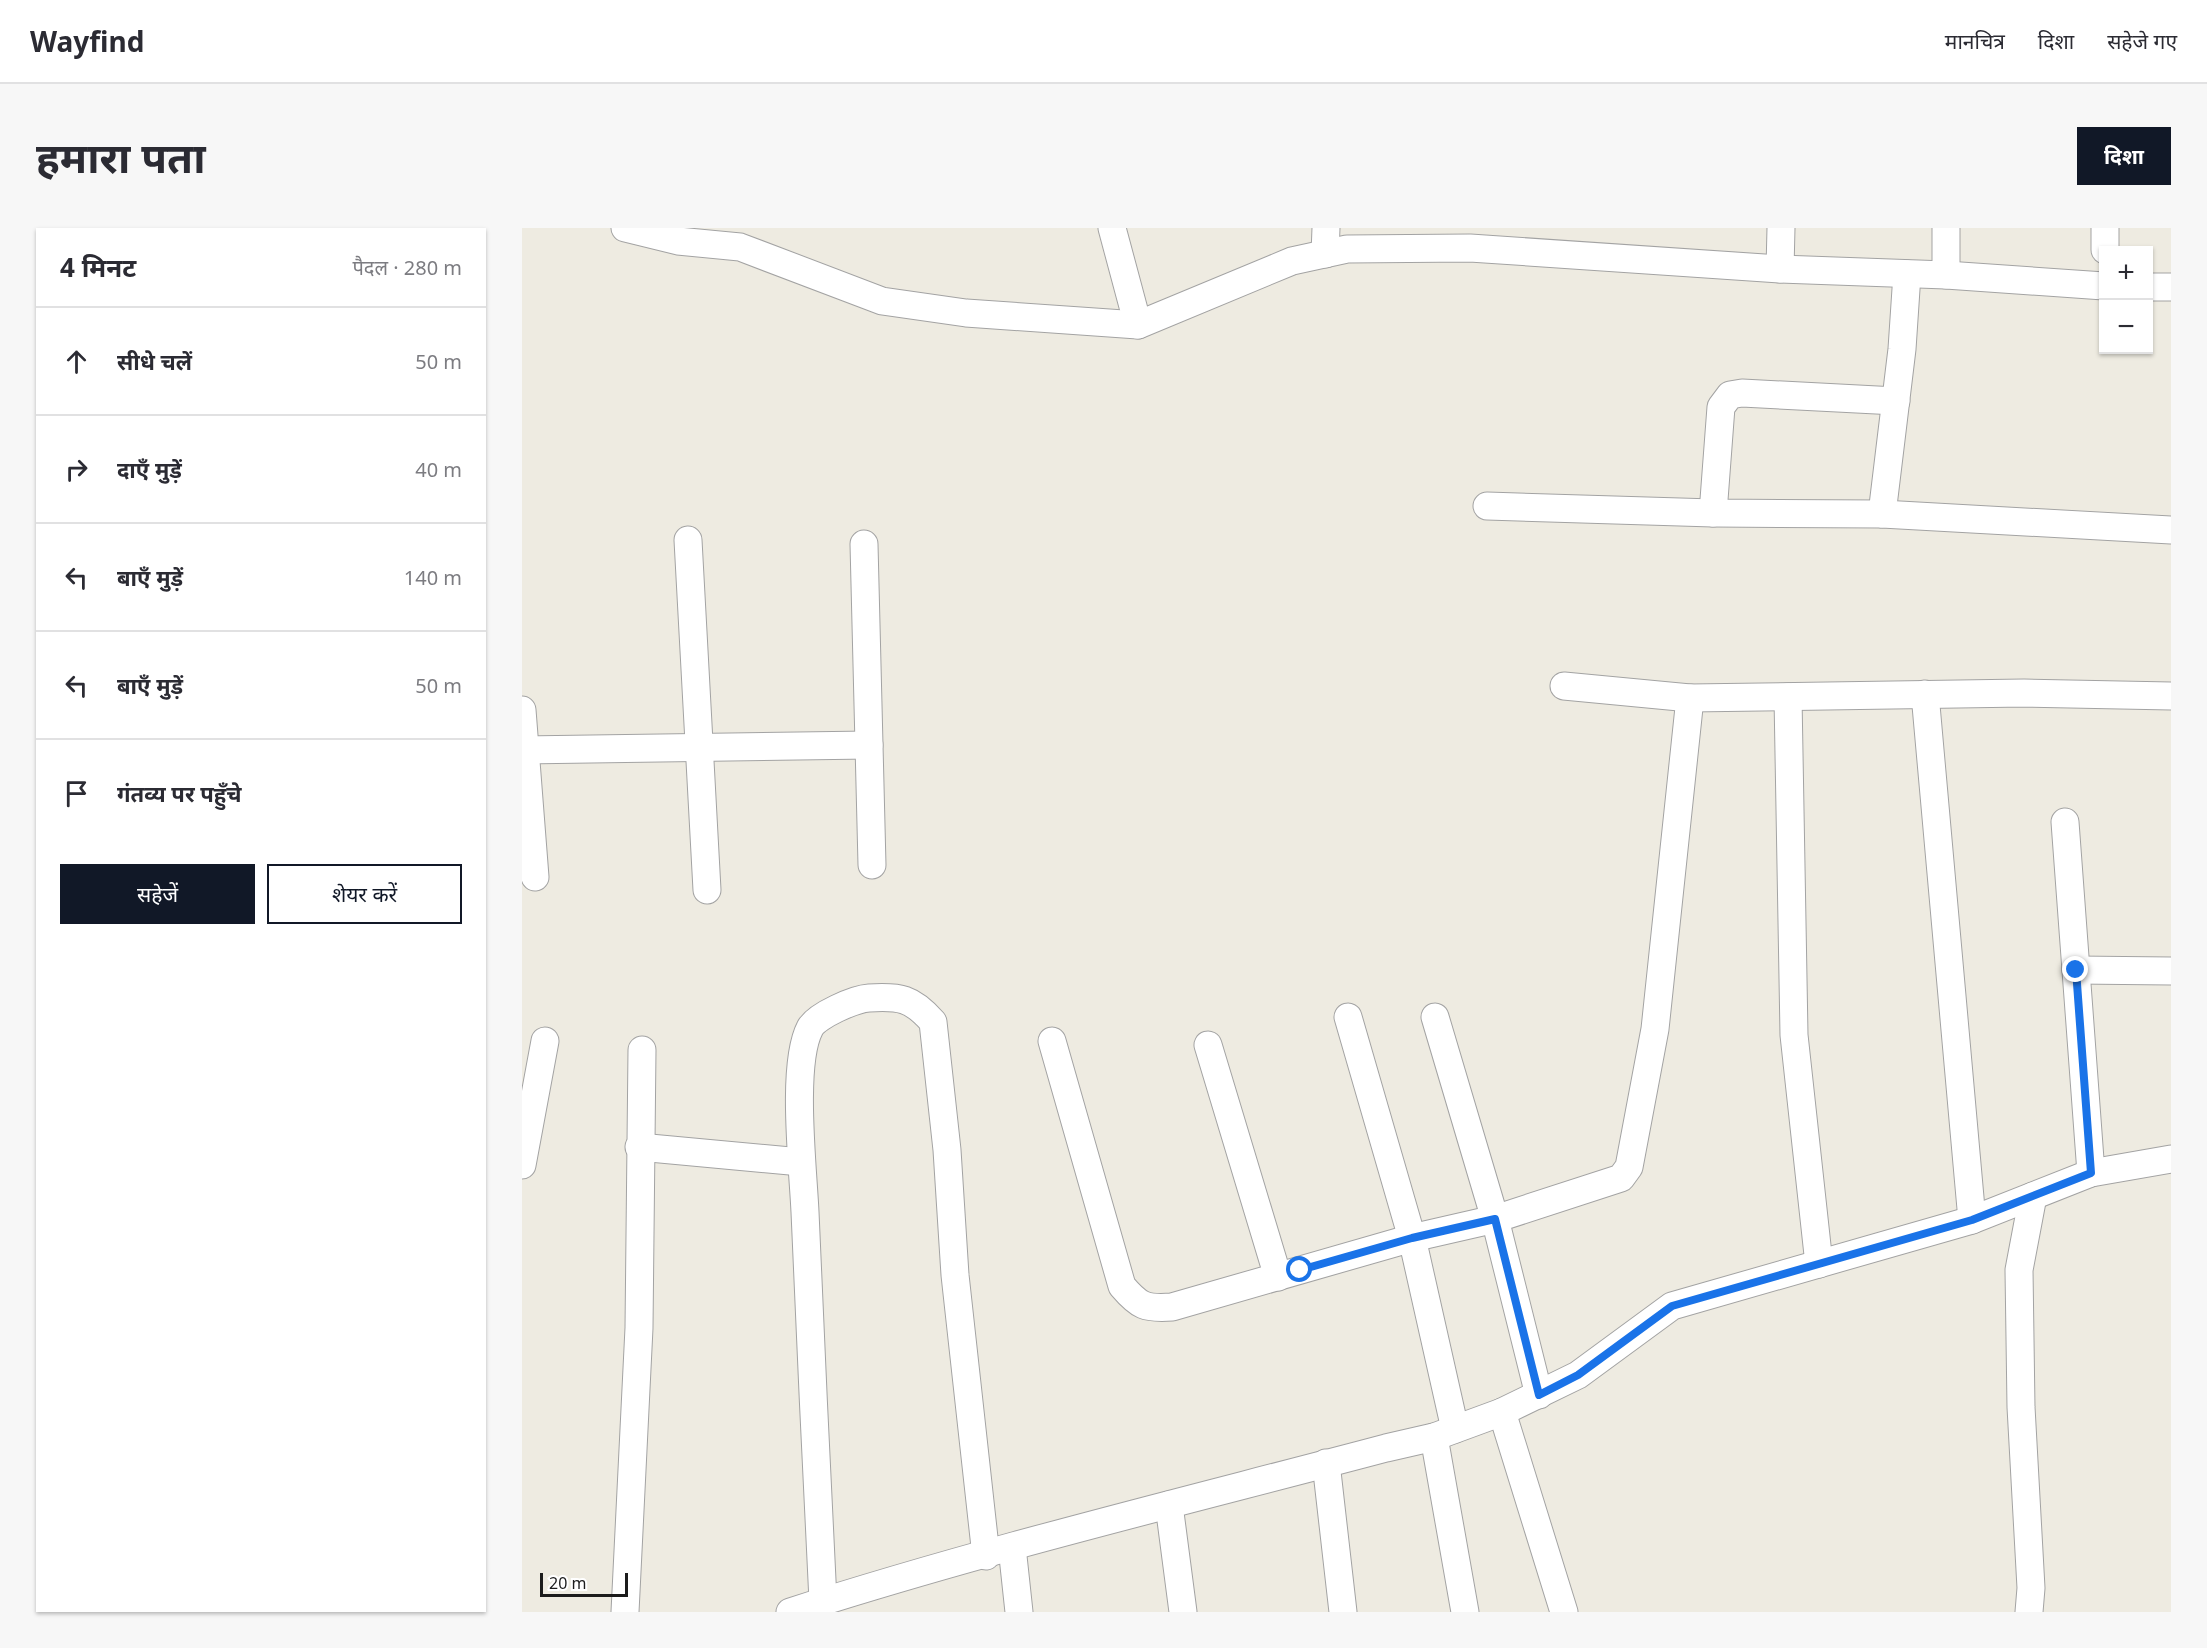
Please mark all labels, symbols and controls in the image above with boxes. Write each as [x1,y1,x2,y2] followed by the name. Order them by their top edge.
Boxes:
[30,22,144,60] text: Wayfind
[1945,27,2005,55] text: मानचित्र
[2038,27,2074,55] text: दिशा
[2107,27,2177,55] text: सहेजे गए
[2077,127,2171,185] button: दिशा
[36,128,206,185] text: हमारा पता
[2099,246,2153,354] map controls
[2099,246,2153,300] button: +
[60,249,136,285] text: 4 मिनट
[352,254,462,281] text: पैदल · 280 m
[2099,300,2153,354] button: −
[60,345,93,378] icon: ahead
[117,346,192,376] text: सीधे चलें
[415,348,462,375] text: 50 m
[60,453,93,486] icon: right
[117,454,182,484] text: दाएँ मुड़ें
[415,456,462,483] text: 40 m
[60,561,93,594] icon: left
[117,562,183,592] text: बाएँ मुड़ें
[404,564,462,591] text: 140 m
[60,669,93,702] icon: left
[117,670,183,700] text: बाएँ मुड़ें
[415,672,462,699] text: 50 m
[60,777,93,810] icon: arrive
[117,778,242,808] text: गंतव्य पर पहुँचे
[60,864,255,924] button: सहेजें
[267,864,462,924] button: शेयर करें
[2062,956,2088,982] route end
[1286,1256,1312,1282] route start
[540,1570,628,1598] scale bar
[549,1572,586,1594] text: 20 m

